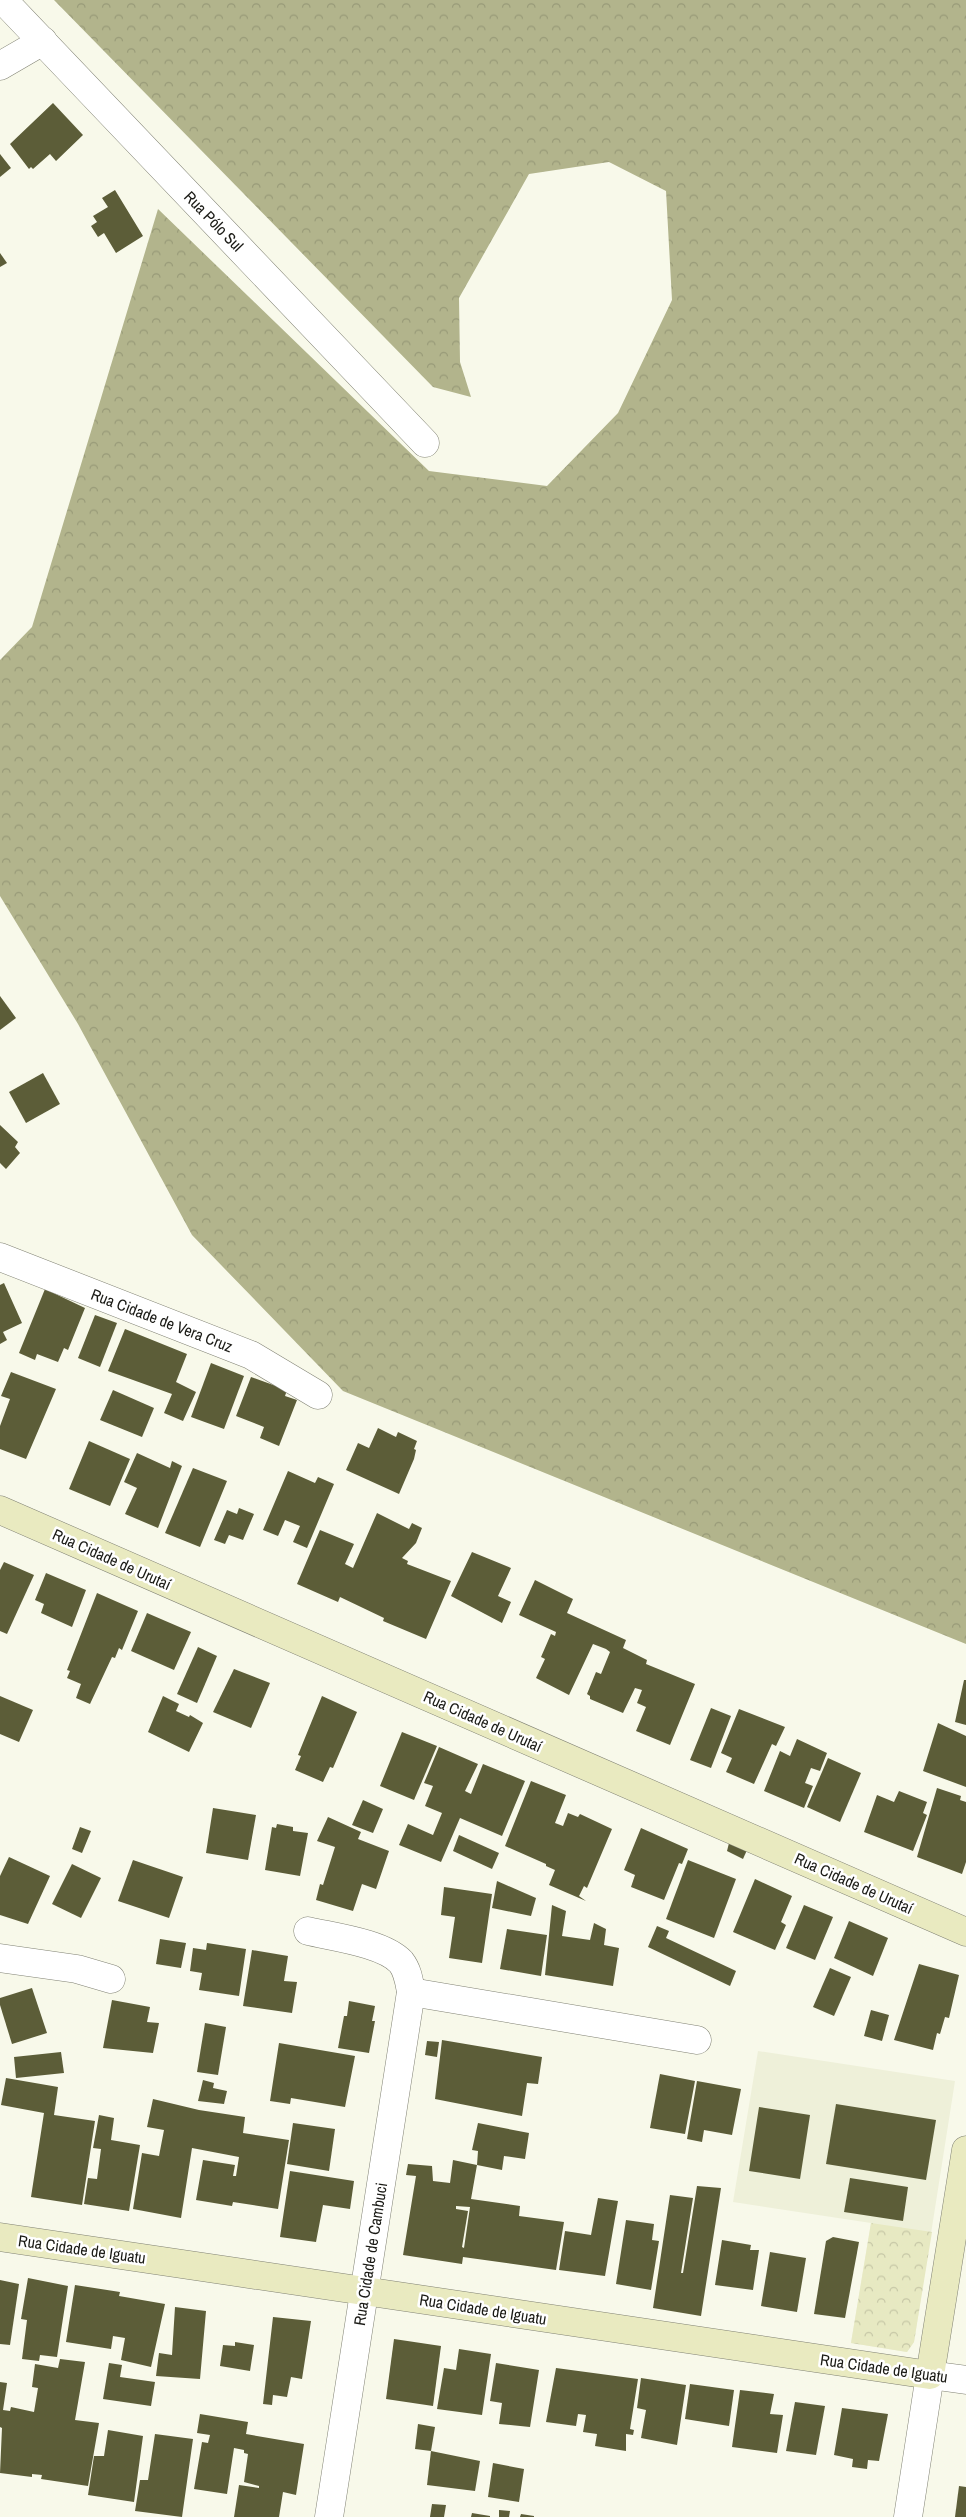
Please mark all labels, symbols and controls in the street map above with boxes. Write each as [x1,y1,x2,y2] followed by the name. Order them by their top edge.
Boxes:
[179,186,249,256] street label: Rua Pólo Sul
[88,1283,236,1357] street label: Rua Cidade de Vera Cruz
[49,1523,175,1595] street label: Rua Cidade de Urutaí
[420,1685,546,1757] street label: Rua Cidade de Urutaí
[791,1847,917,1919] street label: Rua Cidade de Urutaí
[348,2181,392,2327] street label: Rua Cidade de Cambuci
[17,2229,147,2269] street label: Rua Cidade de Iguatu
[418,2288,548,2330] street label: Rua Cidade de Iguatu
[819,2348,949,2388] street label: Rua Cidade de Iguatu

